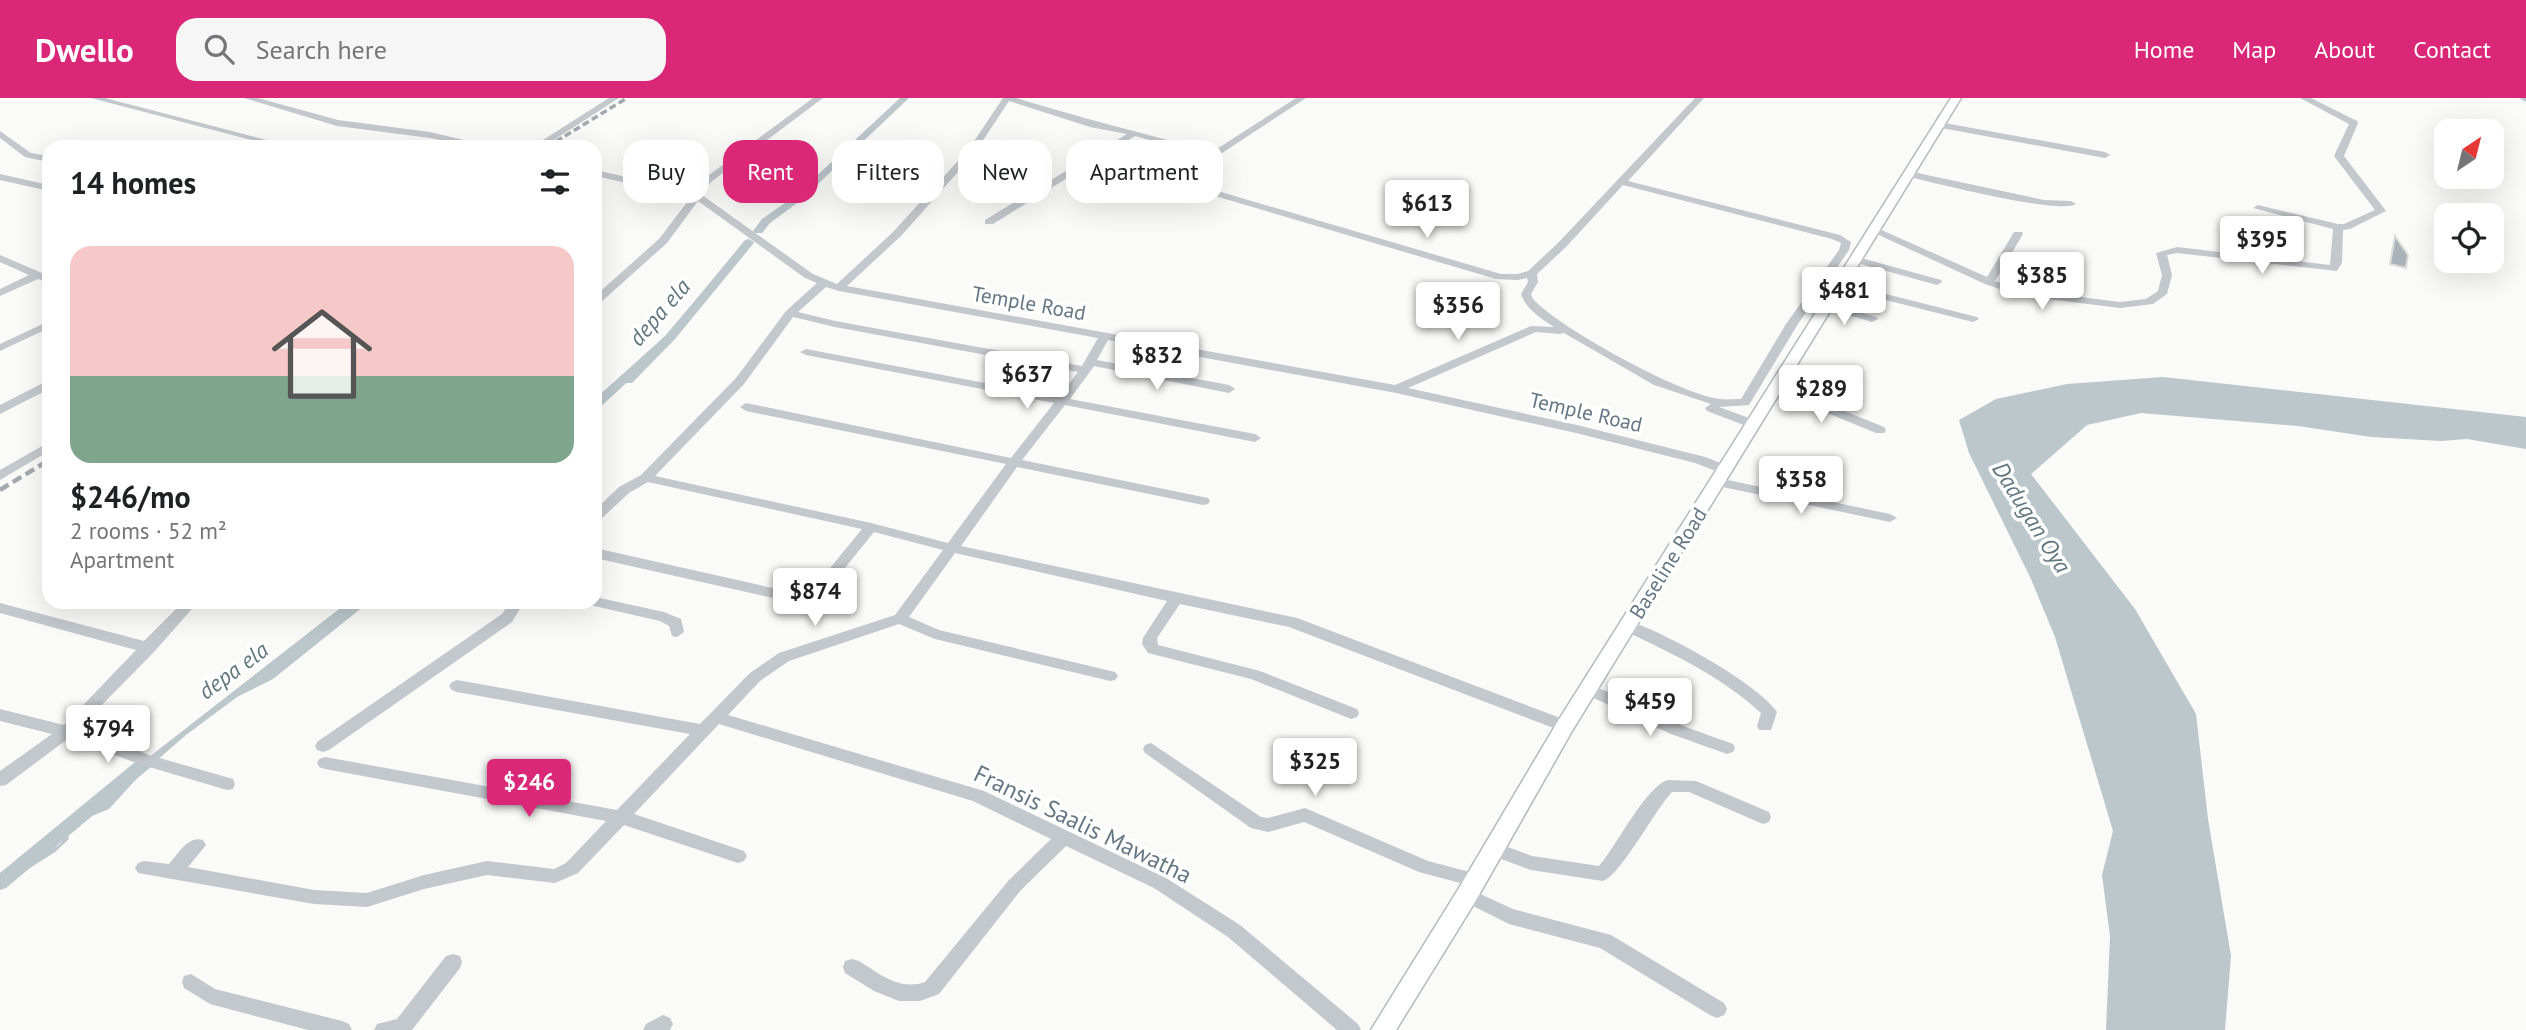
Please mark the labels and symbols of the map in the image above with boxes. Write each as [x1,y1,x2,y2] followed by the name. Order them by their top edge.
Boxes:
[2434,119,2504,189] north arrow
[1386,180,1468,240] pin: $613
[2221,216,2303,276] pin: $395
[2001,252,2083,312] pin: $385
[1803,268,1885,327] pin: $481
[622,273,696,351] water label: depa ela
[970,280,1088,326] street label: Temple Road
[1417,282,1499,342] pin: $356
[1116,332,1198,392] pin: $832
[986,352,1068,411] pin: $637
[1780,366,1862,425] pin: $289
[1527,386,1645,438] street label: Temple Road
[1760,456,1842,516] pin: $358
[1986,456,2078,578] water label: Dadugan Oya
[1623,502,1713,624] street label: Baseline Road
[774,568,856,628] pin: $874
[192,635,274,705] water label: depa ela
[1609,678,1691,738] pin: $459
[67,706,149,765] pin: $794
[1274,738,1356,798] pin: $325
[969,758,1197,890] street label: Fransis Saalis Mawatha
[488,760,570,819] pin: $246

